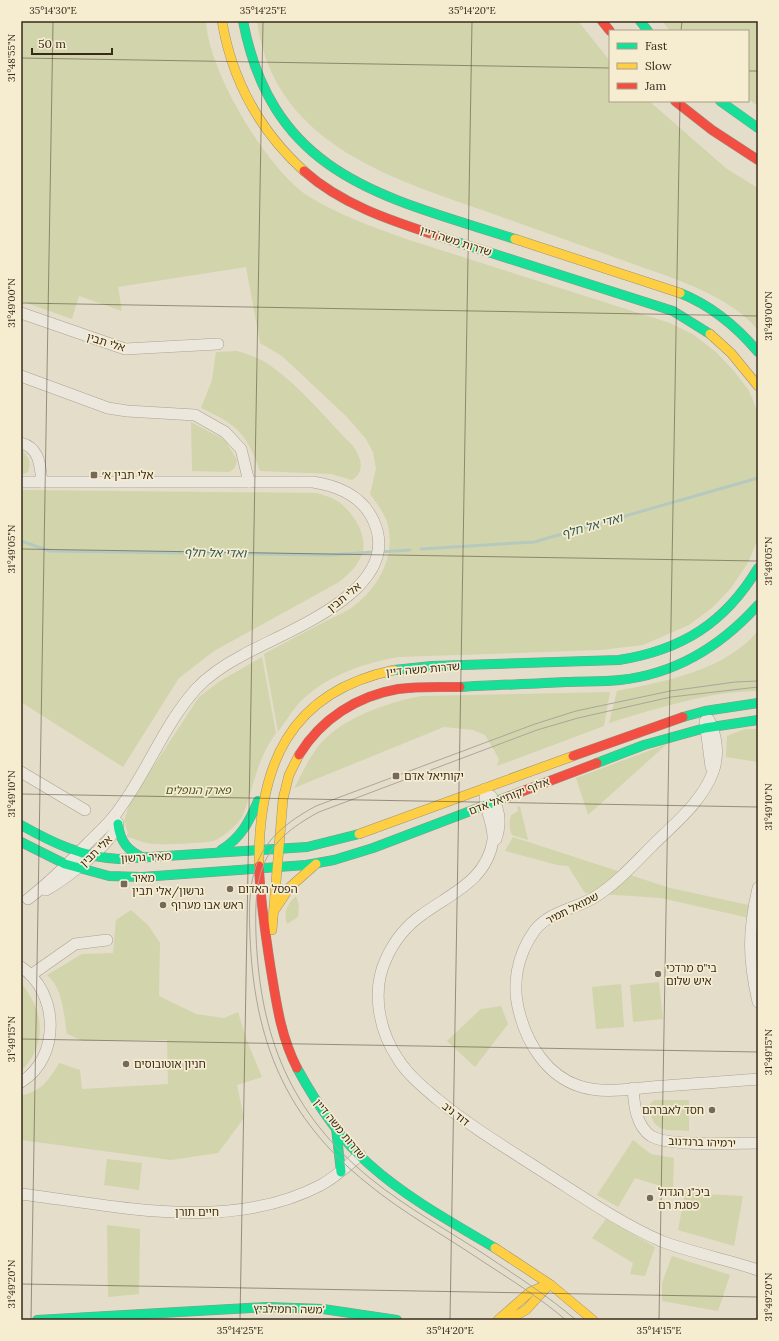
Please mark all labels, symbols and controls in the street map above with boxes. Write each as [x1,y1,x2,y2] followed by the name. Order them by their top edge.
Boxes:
[29,4,77,17] text: 35°14'30"E
[240,4,286,17] text: 35°14'25"E
[448,4,496,17] text: 35°14'20"E
[32,30,112,56] scale bar
[609,30,749,102] legend
[5,34,18,82] text: 31°48'55"N
[38,36,66,51] text: 50 m
[645,38,668,53] text: Fast
[645,58,672,73] text: Slow
[644,78,666,93] text: Jam
[419,223,493,259] street label: שדרות משה דיין
[5,278,18,328] text: 31°49'00"N
[762,291,775,341] text: 31°49'00"N
[85,330,127,354] street label: אלי תבין
[102,468,153,482] place label: אלי תבין א׳
[89,470,99,480] marker: אלי תבין א׳
[560,509,625,541] water label: ואדי אל חלף
[5,524,18,573] text: 31°49'05"N
[762,536,775,585] text: 31°49'05"N
[184,544,248,561] water label: ואדי אל חלף
[324,579,364,615] street label: אלי תבין
[385,659,461,679] street label: שדרות משה דיין
[404,769,464,783] place label: יקותיאל אדם
[5,770,18,818] text: 31°49'10"N
[391,771,401,781] marker: יקותיאל אדם
[467,774,551,818] street label: אלוף יקותיאל אדם
[165,783,232,797] park label: פארק הנופלים
[762,783,775,831] text: 31°49'10"N
[77,832,115,870] street label: אלי תבין
[120,849,172,865] street label: מאיר גרשון
[132,871,204,899] place label: מאיר גרשון/אלי תבין
[119,879,129,889] marker: מאיר גרשון/אלי תבין
[238,882,298,896] place label: הפסל האדום
[225,884,235,894] marker: הפסל האדום
[543,889,601,927] street label: שמואל תמיר
[171,898,244,912] place label: ראש אבו מערוף
[158,900,168,910] marker: ראש אבו מערוף
[666,961,717,988] place label: בי"ס מרדכי איש שלום
[653,969,663,979] marker: בי"ס מרדכי איש שלום
[5,1015,18,1062] text: 31°49'15"N
[762,1028,775,1075] text: 31°49'15"N
[134,1057,206,1071] place label: חניון אוטובוסים
[121,1059,131,1069] marker: חניון אוטובוסים
[311,1096,369,1162] street label: שדרות משה דיין
[439,1099,473,1129] street label: דוד ניב
[642,1103,704,1117] place label: חסד לאברהם
[707,1105,717,1115] marker: חסד לאברהם
[668,1134,736,1150] street label: ירמיהו ברנדנוב
[658,1185,710,1212] place label: ביכ"נ הגדול פסגת רם
[645,1193,655,1203] marker: ביכ"נ הגדול פסגת רם
[175,1205,219,1219] street label: חיים תורן
[5,1259,18,1308] text: 31°49'20"N
[762,1272,775,1321] text: 31°49'20"N
[253,1301,325,1317] street label: משה רחמילביץ'
[217,1324,263,1337] text: 35°14'25"E
[426,1324,474,1337] text: 35°14'20"E
[637,1324,681,1337] text: 35°14'15"E

